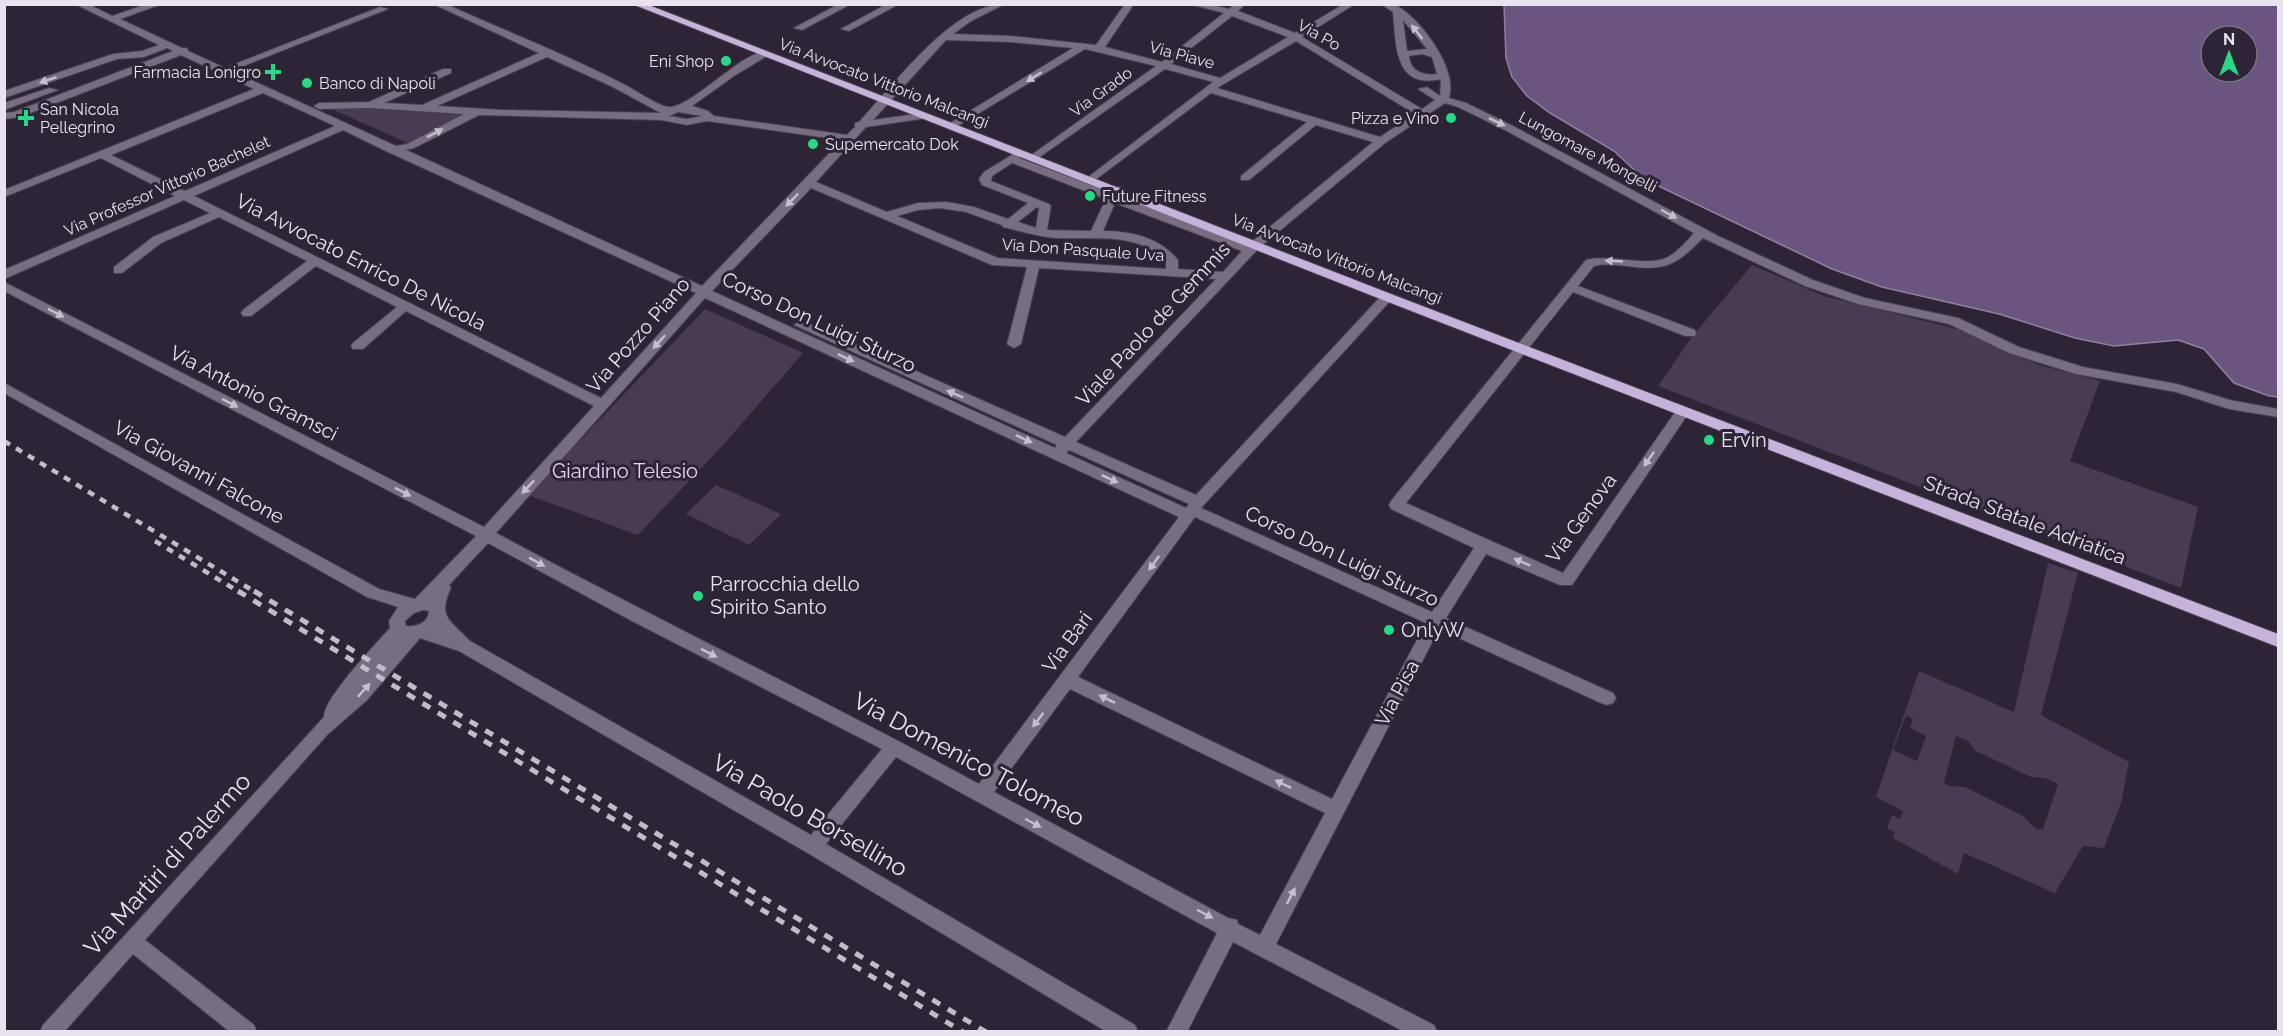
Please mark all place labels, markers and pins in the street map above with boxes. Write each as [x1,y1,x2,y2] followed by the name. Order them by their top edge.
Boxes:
[649,52,714,71] place label: Eni Shop
[719,54,733,68] marker: Eni Shop
[134,63,261,82] place label: Farmacia Lonigro
[266,65,280,79] marker: Farmacia Lonigro
[319,74,436,93] place label: Banco di Napoli
[300,76,314,90] marker: Banco di Napoli
[40,100,119,137] place label: San Nicola Pellegrino
[17,109,35,127] marker: San Nicola Pellegrino
[1351,109,1439,128] place label: Pizza e Vino
[1444,111,1458,125] marker: Pizza e Vino
[825,135,959,154] place label: Supemercato Dok
[806,137,820,151] marker: Supemercato Dok
[1102,187,1207,206] place label: Future Fitness
[1083,189,1097,203] marker: Future Fitness
[1721,428,1767,452] place label: Ervin
[1702,433,1716,447] marker: Ervin
[710,572,860,619] place label: Parrocchia dello Spirito Santo
[691,589,705,603] marker: Parrocchia dello Spirito Santo
[1401,618,1464,642] place label: OnlyW
[1382,623,1396,637] marker: OnlyW

